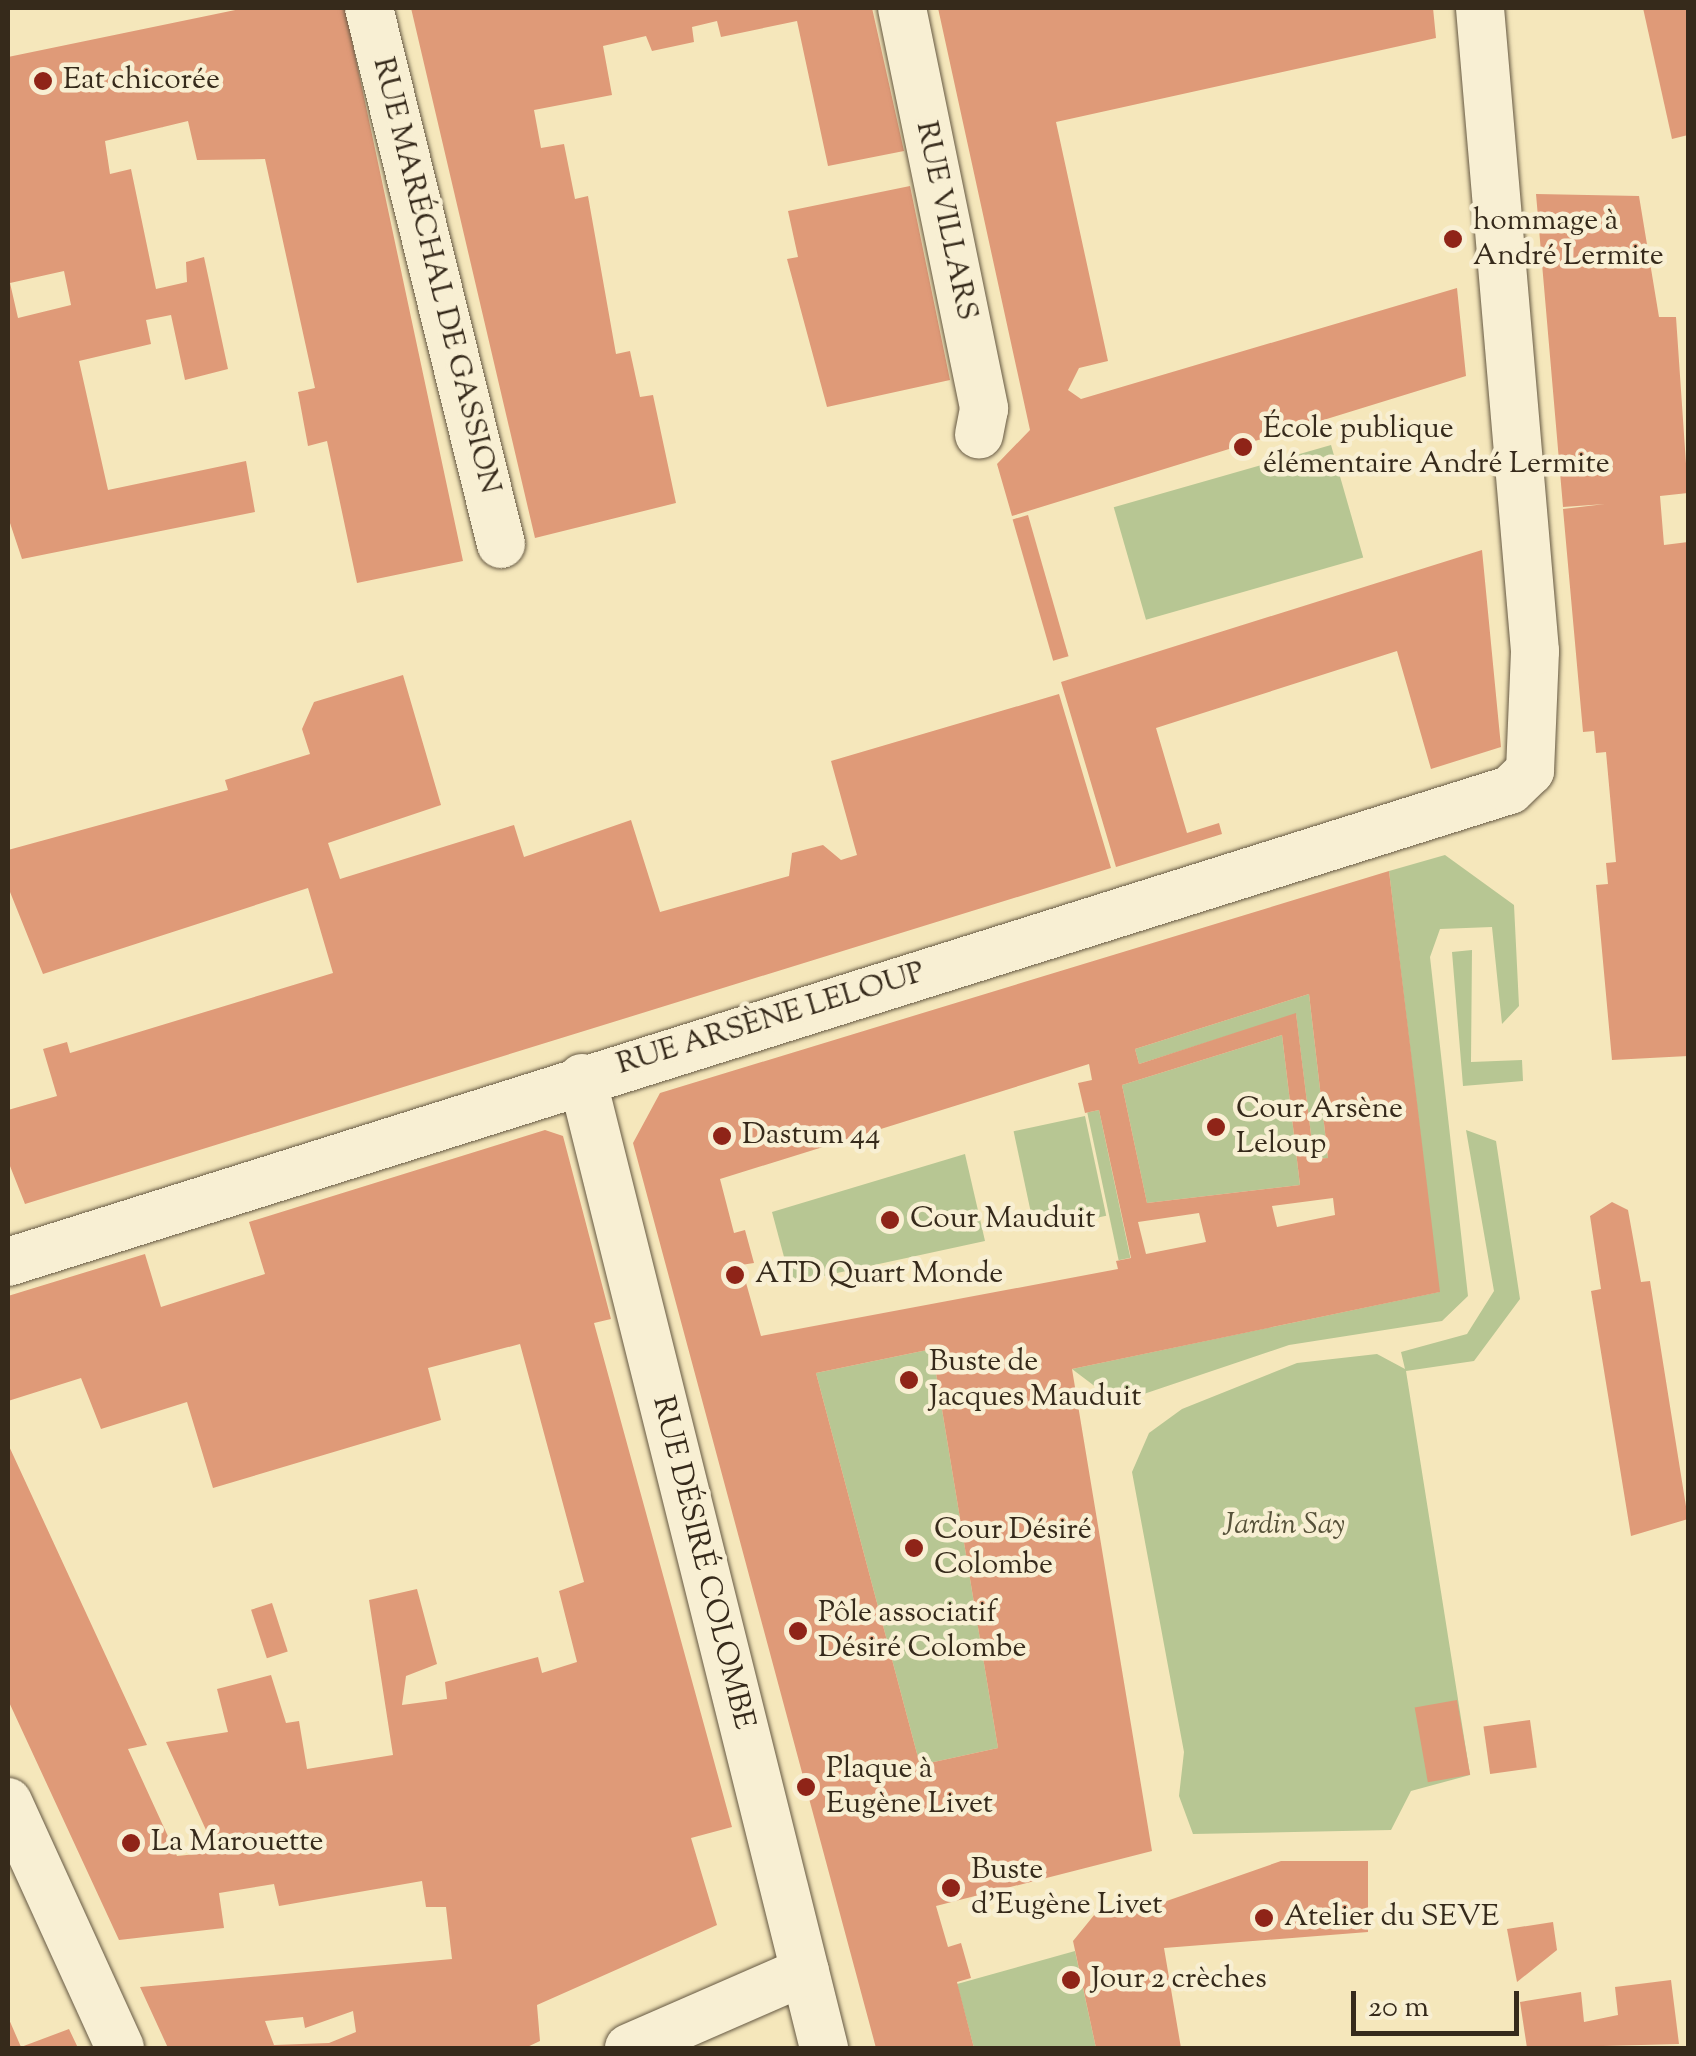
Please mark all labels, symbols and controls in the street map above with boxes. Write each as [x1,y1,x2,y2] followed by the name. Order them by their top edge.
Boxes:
[363,54,507,498] street label: RUE MARÉCHAL DE GASSION
[63,63,220,99] place label: Eat chicorée
[32,70,54,92] marker: Eat chicorée
[906,118,984,324] street label: RUE VILLARS
[1473,204,1664,274] place label: hommage à André Lermite
[1442,228,1464,250] marker: hommage à André Lermite
[1263,412,1610,482] place label: École publique élémentaire André Lermite
[1232,436,1254,458] marker: École publique élémentaire André Lermite
[613,956,929,1084] street label: RUE ARSÈNE LELOUP
[1236,1092,1403,1162] place label: Cour Arsène Leloup
[1205,1116,1227,1138] marker: Cour Arsène Leloup
[742,1118,880,1154] place label: Dastum 44
[711,1125,733,1147] marker: Dastum 44
[910,1202,1095,1238] place label: Cour Mauduit
[879,1209,901,1231] marker: Cour Mauduit
[755,1257,1003,1293] place label: ATD Quart Monde
[724,1264,746,1286] marker: ATD Quart Monde
[929,1345,1141,1416] place label: Buste de Jacques Mauduit
[898,1369,920,1391] marker: Buste de Jacques Mauduit
[643,1393,761,1733] street label: RUE DÉSIRÉ COLOMBE
[1223,1508,1345,1544] park label: Jardin Say
[934,1513,1092,1584] place label: Cour Désiré Colombe
[903,1537,925,1559] marker: Cour Désiré Colombe
[818,1596,1026,1666] place label: Pôle associatif Désiré Colombe
[787,1620,809,1642] marker: Pôle associatif Désiré Colombe
[826,1752,993,1822] place label: Plaque à Eugène Livet
[795,1776,817,1798] marker: Plaque à Eugène Livet
[151,1825,324,1861] place label: La Marouette
[120,1832,142,1854] marker: La Marouette
[971,1853,1163,1924] place label: Buste d'Eugène Livet
[940,1877,962,1899] marker: Buste d'Eugène Livet
[1284,1900,1499,1936] place label: Atelier du SEVE
[1253,1907,1275,1929] marker: Atelier du SEVE
[1091,1962,1267,1998] place label: Jour 2 crèches
[1060,1969,1082,1991] marker: Jour 2 crèches
[1356,1971,1524,2033] scale bar
[1368,1987,1429,2030] text: 20 m

